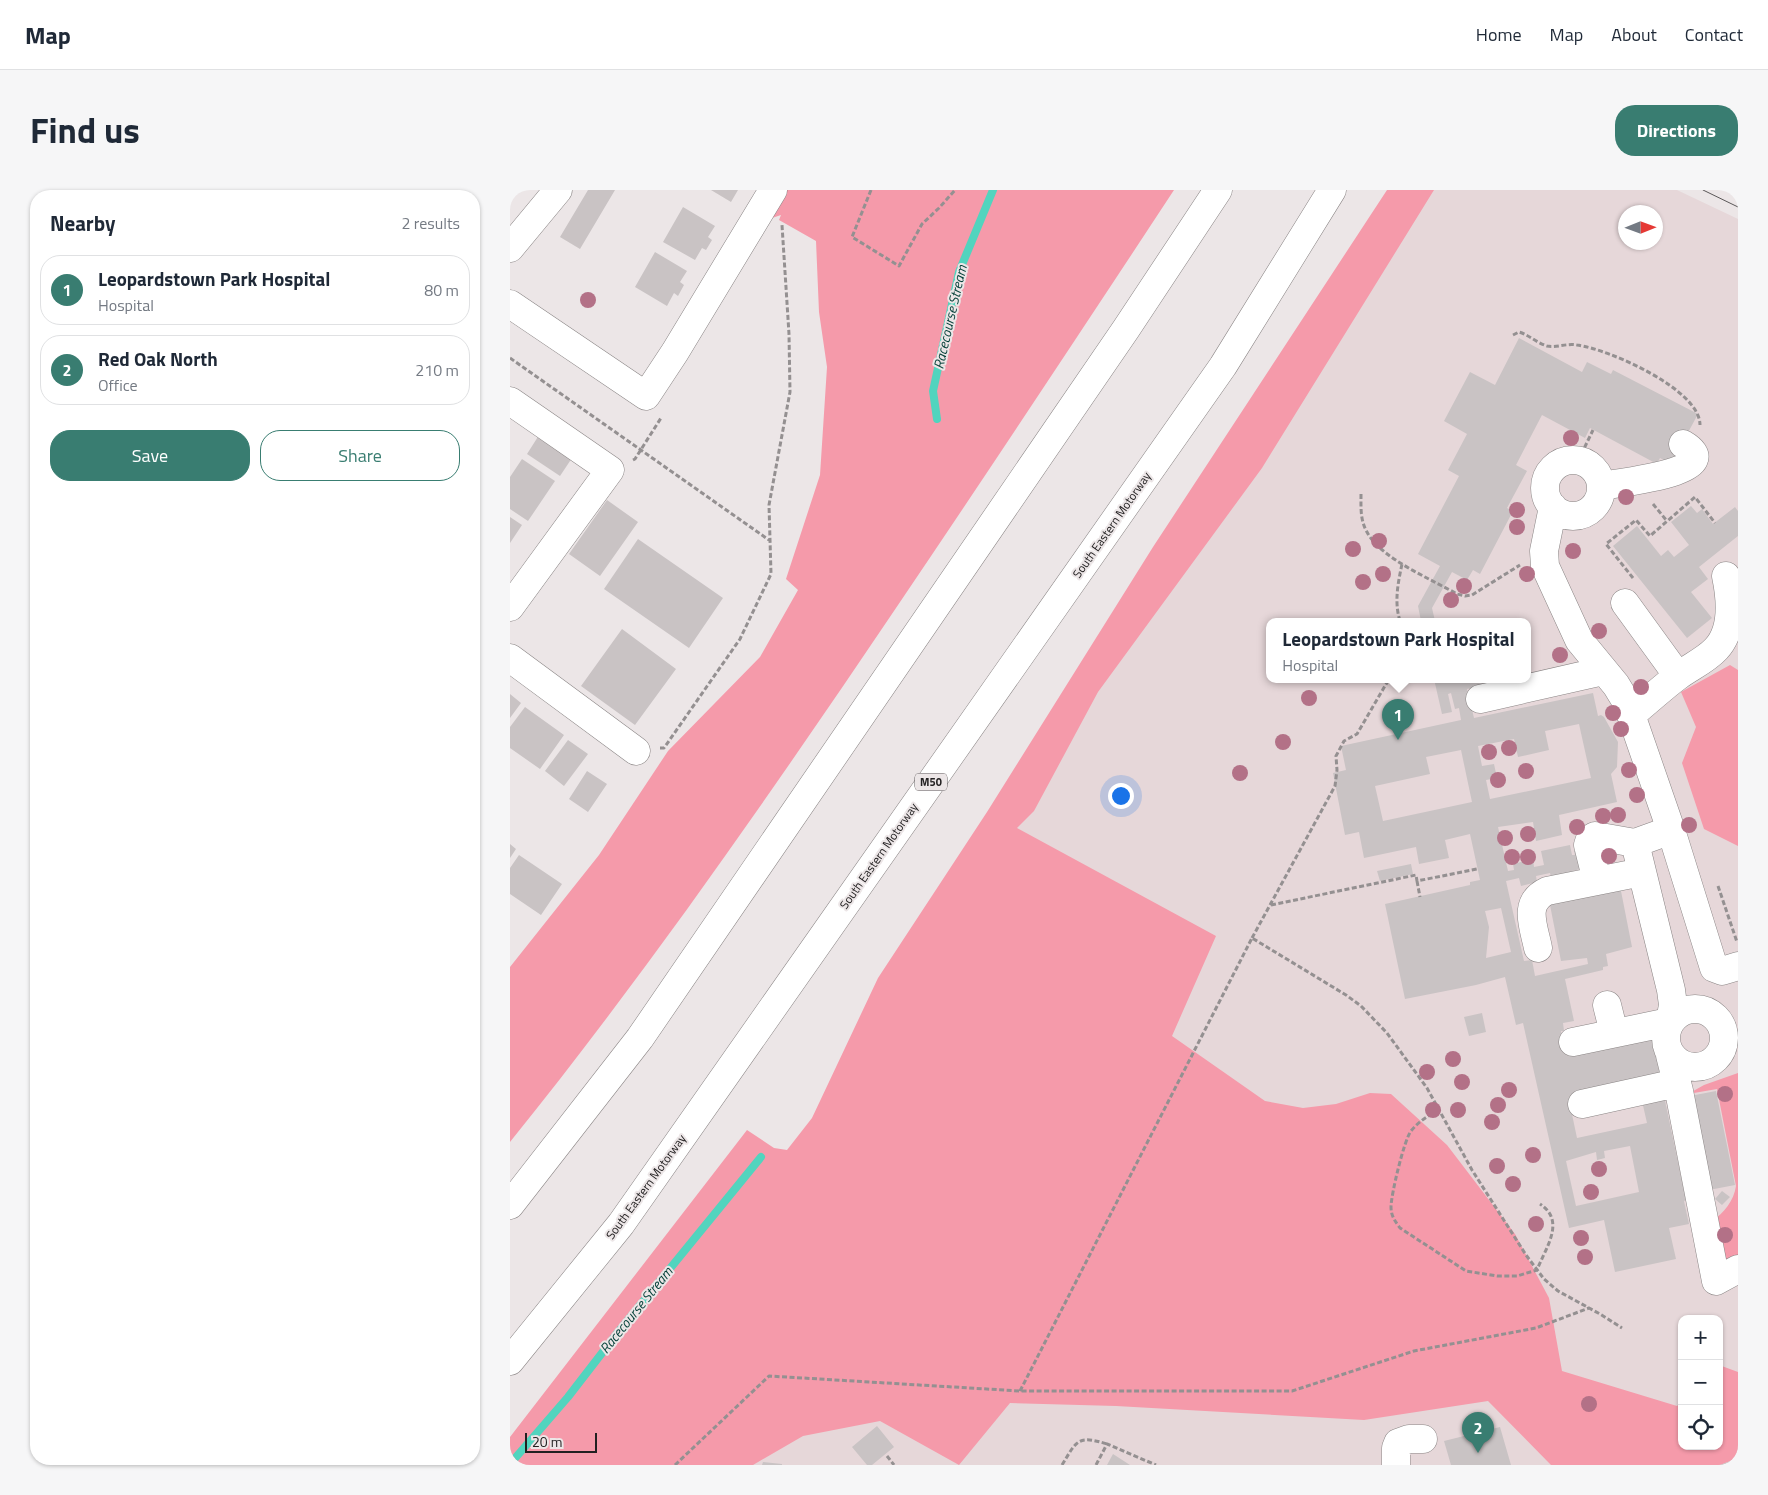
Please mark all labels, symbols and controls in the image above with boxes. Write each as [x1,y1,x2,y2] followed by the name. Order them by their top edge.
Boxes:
[25,17,71,53] text: Map
[1476,21,1522,48] text: Home
[1550,21,1583,48] text: Map
[1611,21,1657,48] text: About
[1685,21,1743,48] text: Contact
[30,103,140,157] text: Find us
[1615,105,1738,156] button: Directions
[1618,205,1663,250] north arrow
[50,207,115,239] text: Nearby
[401,211,460,235] text: 2 results
[927,262,972,371] water label: Racecourse Stream
[98,264,330,293] text: Leopardstown Park Hospital
[63,278,71,302] text: 1
[424,278,459,302] text: 80 m
[98,293,154,317] text: Hospital
[98,344,218,373] text: Red Oak North
[63,358,71,382] text: 2
[415,358,459,382] text: 210 m
[98,373,138,397] text: Office
[50,430,250,481] button: Save
[260,430,460,481] button: Share
[1068,467,1156,582] street label: South Eastern Motorway
[1266,618,1531,683] popup
[1282,624,1515,653] text: Leopardstown Park Hospital
[1282,653,1338,677] text: Hospital
[1382,699,1414,740] pin: 1
[915,774,947,790] road number: M50
[1108,783,1134,809] your location
[835,798,923,913] street label: South Eastern Motorway
[601,1130,690,1243] street label: South Eastern Motorway
[594,1261,678,1358] water label: Racecourse Stream
[1678,1315,1723,1450] map controls
[1678,1315,1723,1360] button: +
[1678,1360,1723,1405] button: −
[1678,1405,1723,1450] button: locate
[1462,1412,1494,1453] pin: 2
[525,1430,598,1453] scale bar
[532,1431,562,1452] text: 20 m

